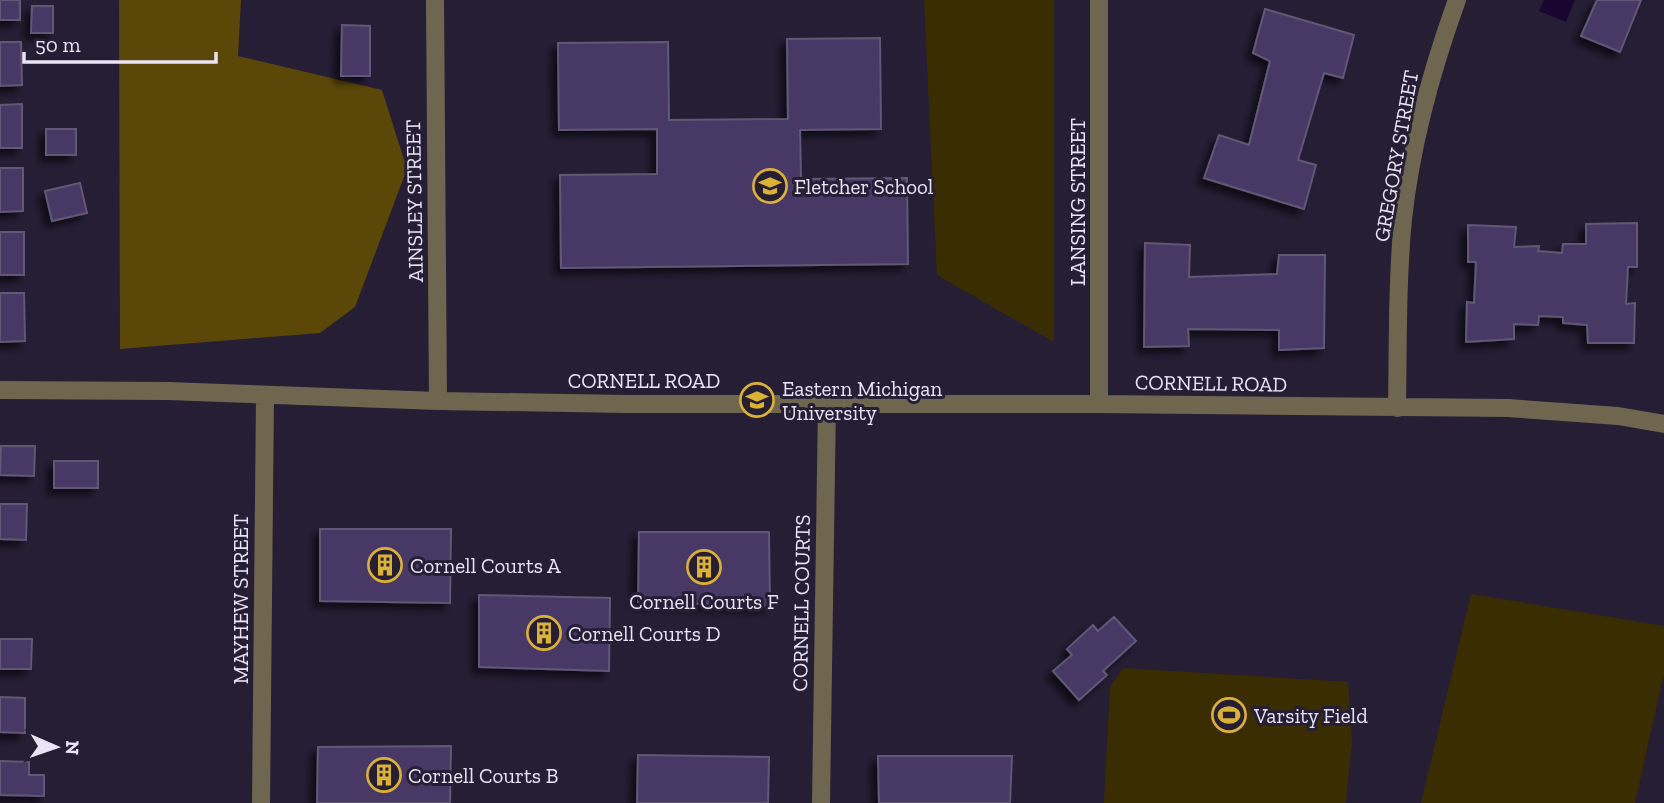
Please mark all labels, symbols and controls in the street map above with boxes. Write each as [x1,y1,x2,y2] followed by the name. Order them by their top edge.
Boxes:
[24,21,217,65] scale bar
[35,32,81,57] text: 50 m
[1369,68,1423,244] street label: GREGORY STREET
[1065,118,1090,286] street label: LANSING STREET
[400,119,428,283] street label: AINSLEY STREET
[751,167,789,205] school or university icon: Fletcher School
[794,174,934,199] place label: Fletcher School
[568,368,720,393] street label: CORNELL ROAD
[1135,369,1287,397] street label: CORNELL ROAD
[782,376,942,425] place label: Eastern Michigan University
[738,381,776,419] school or university icon: Eastern Michigan University
[228,514,253,684] street label: MAYHEW STREET
[787,514,815,692] street label: CORNELL COURTS
[366,546,404,584] building icon: Cornell Courts A
[685,548,723,586] building icon: Cornell Courts F
[410,553,561,578] place label: Cornell Courts A
[629,589,779,614] place label: Cornell Courts F
[525,614,563,652] building icon: Cornell Courts D
[568,621,721,646] place label: Cornell Courts D
[1210,696,1248,734] sports icon: Varsity Field
[1253,703,1368,728] place label: Varsity Field
[21,712,91,782] north arrow
[61,740,84,755] text: N
[365,756,403,794] building icon: Cornell Courts B
[408,763,558,788] place label: Cornell Courts B

